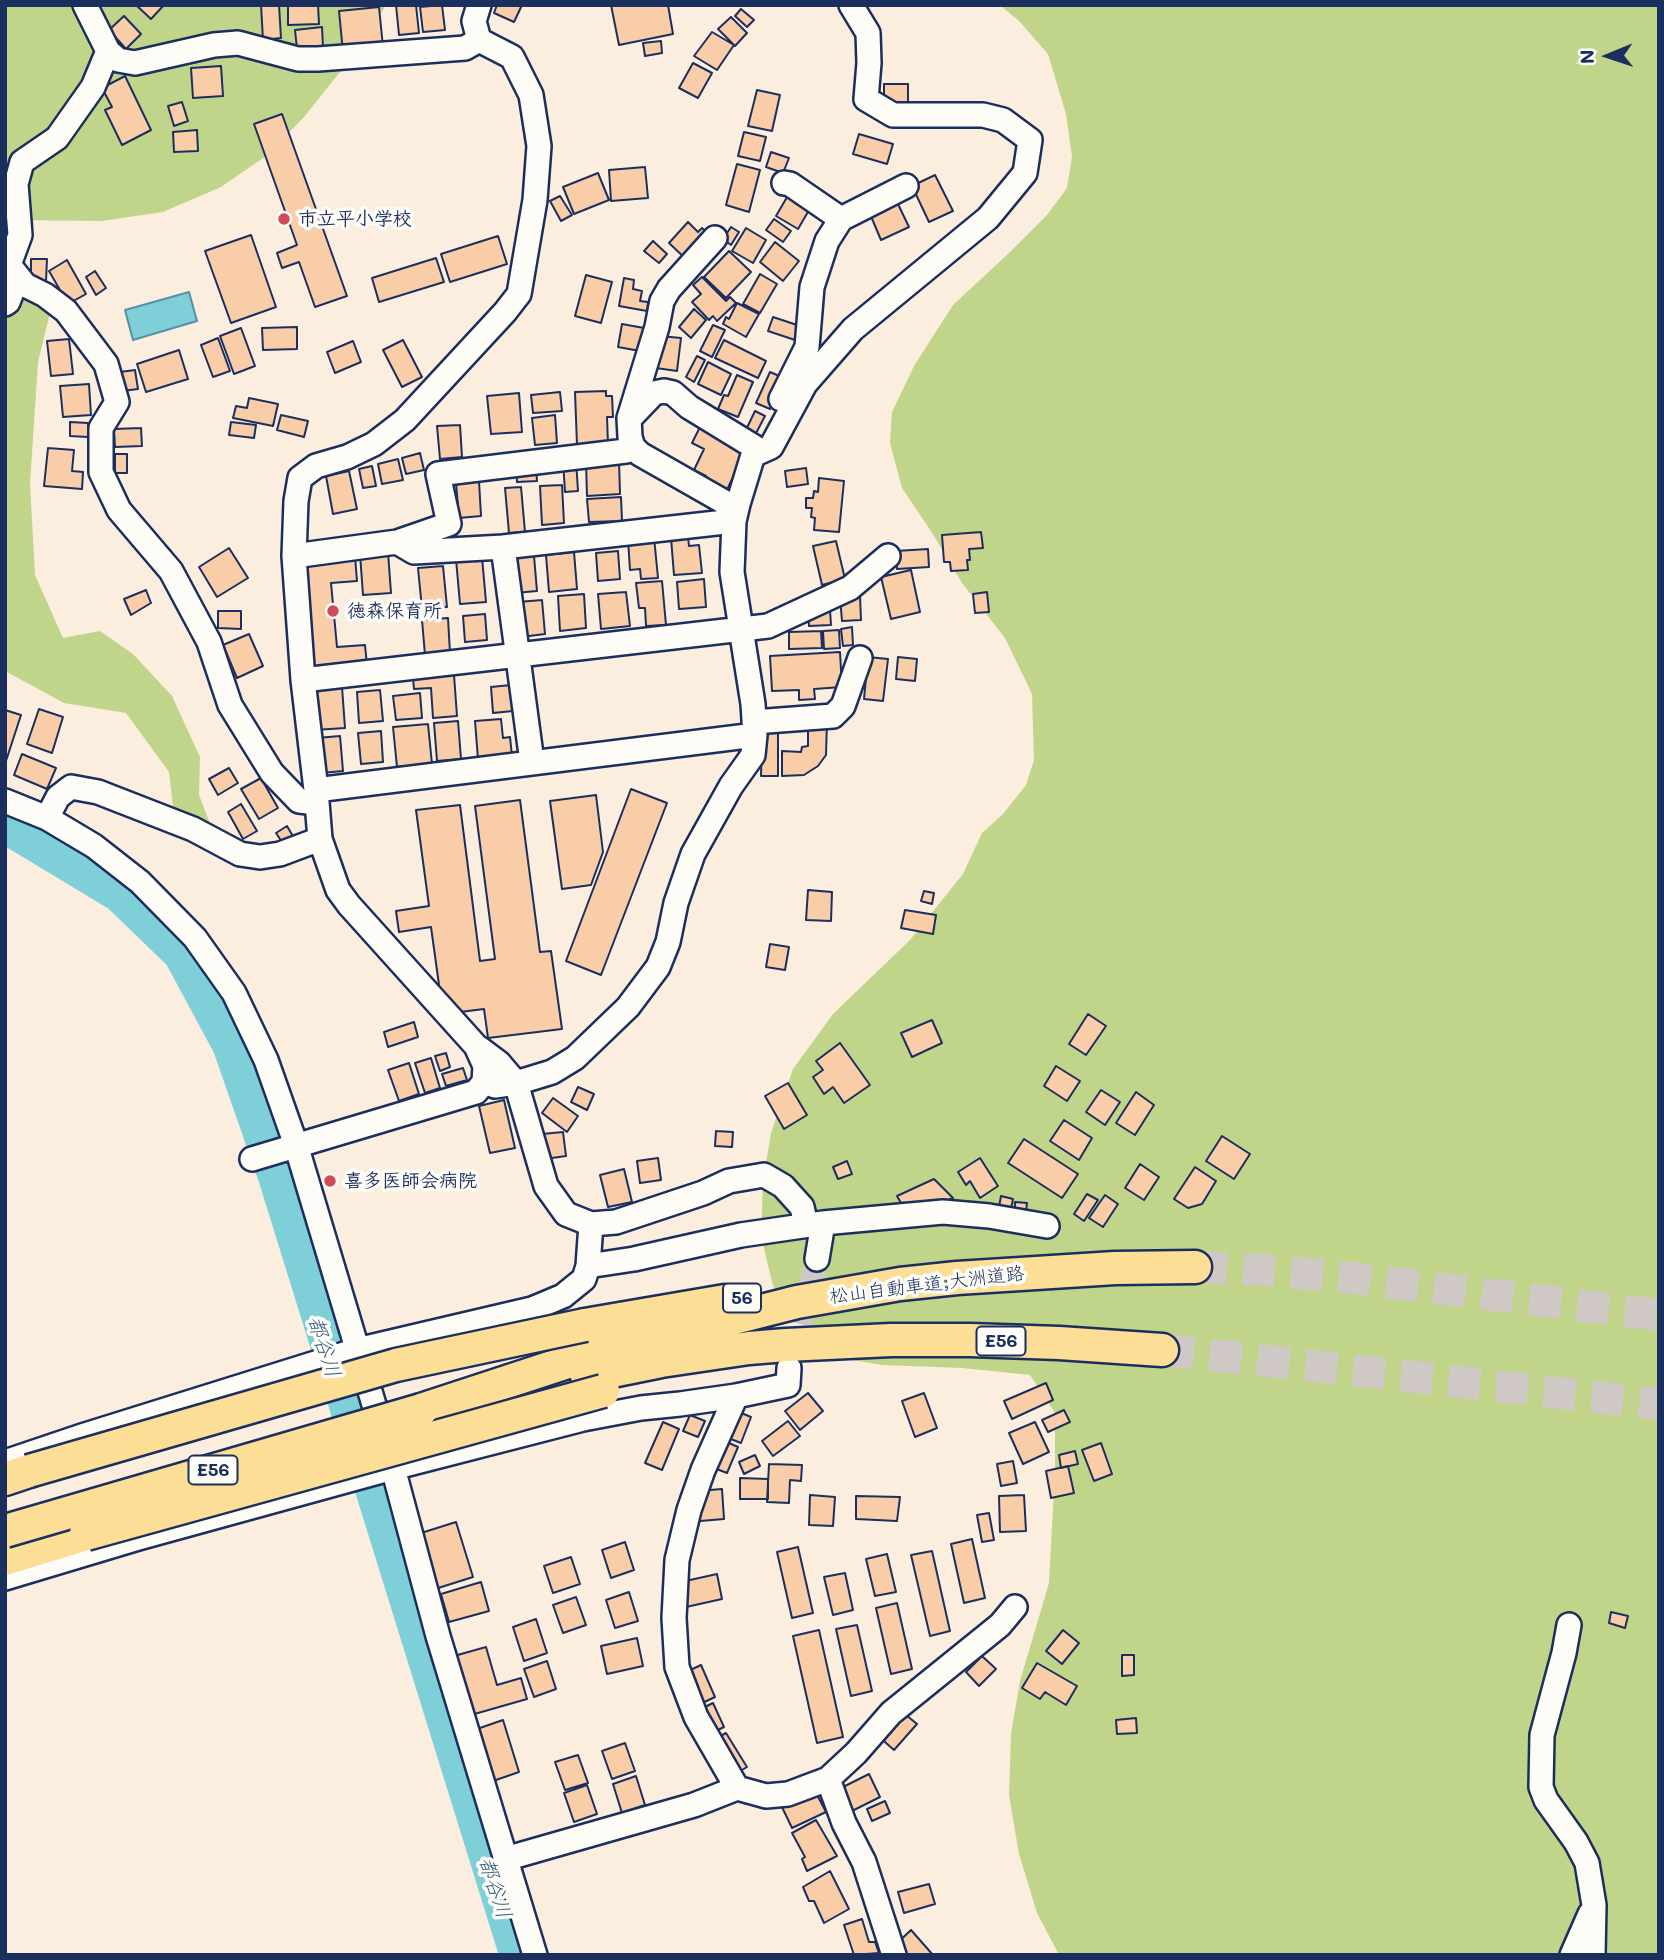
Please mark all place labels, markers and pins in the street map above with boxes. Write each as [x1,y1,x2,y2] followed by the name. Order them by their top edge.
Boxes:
[298,208,412,230] place label: 市立平小学校
[276,211,292,227] marker: 市立平小学校
[347,600,442,622] place label: 徳森保育所
[325,603,341,619] marker: 徳森保育所
[344,1170,477,1192] place label: 喜多医師会病院
[322,1173,338,1189] marker: 喜多医師会病院

